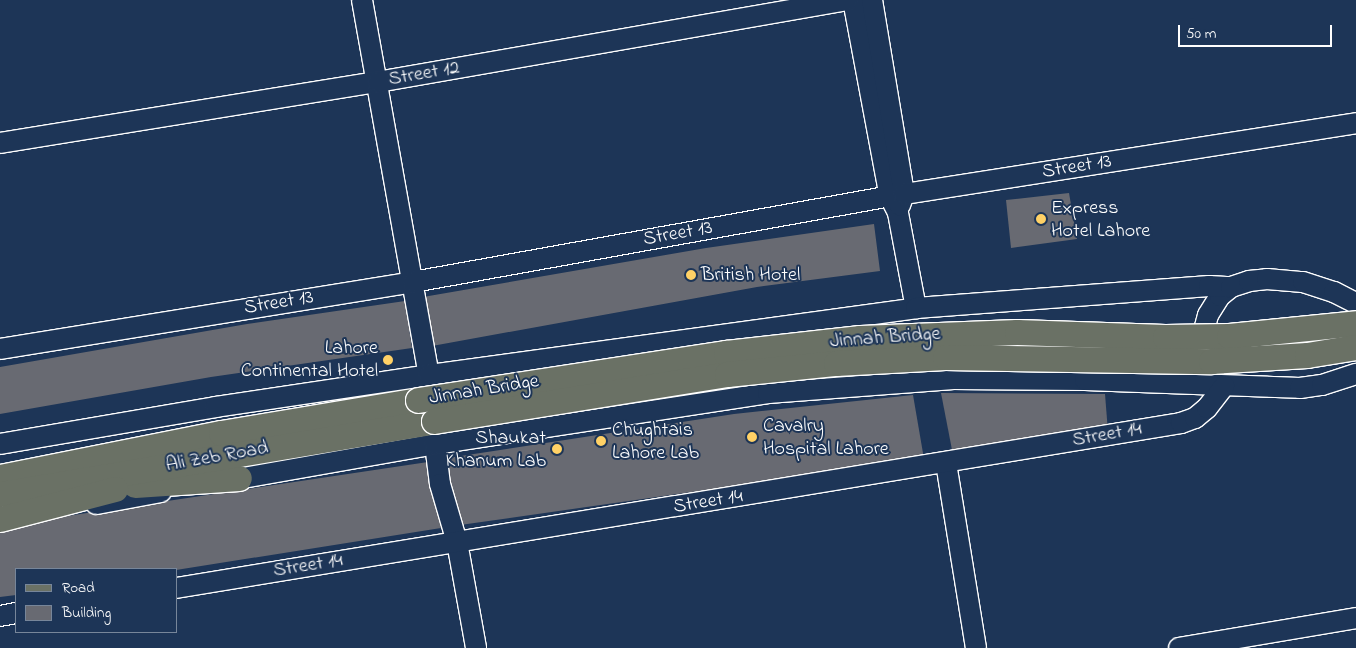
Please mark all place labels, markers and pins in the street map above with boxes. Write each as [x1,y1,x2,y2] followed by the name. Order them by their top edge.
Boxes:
[1051,196,1150,243] place label: Express Hotel Lahore
[1035,213,1047,225] marker: Express Hotel Lahore
[701,263,800,287] place label: British Hotel
[685,269,697,281] marker: British Hotel
[241,336,378,383] place label: Lahore Continental Hotel
[382,354,394,366] marker: Lahore Continental Hotel
[763,414,889,461] place label: Cavalry Hospital Lahore
[612,418,699,465] place label: Chughtais Lahore Lab
[445,426,546,473] place label: Shaukat Khanum Lab
[745,430,759,444] marker: Cavalry Hospital Lahore
[594,434,608,448] marker: Chughtais Lahore Lab
[550,442,564,456] marker: Shaukat Khanum Lab

